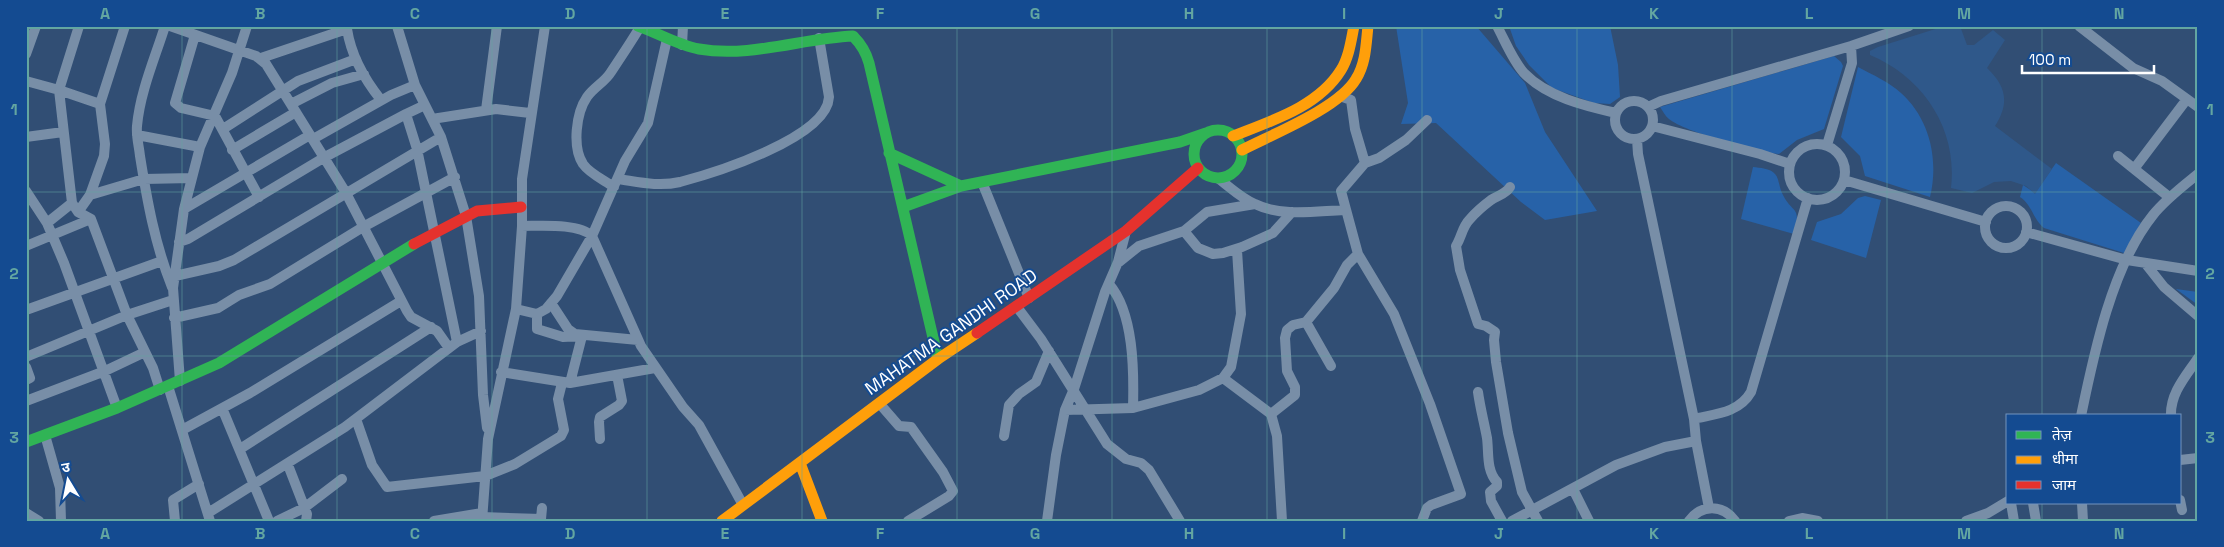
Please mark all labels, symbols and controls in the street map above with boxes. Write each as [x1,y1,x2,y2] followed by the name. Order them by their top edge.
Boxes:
[100,3,110,24] text: A
[255,3,265,24] text: B
[410,3,420,24] text: C
[565,3,575,24] text: D
[721,3,730,24] text: E
[876,3,885,24] text: F
[1030,3,1040,24] text: G
[1184,3,1194,24] text: H
[1342,3,1346,24] text: I
[1494,3,1504,24] text: J
[1649,3,1659,24] text: K
[1805,3,1814,24] text: L
[1957,3,1971,24] text: M
[2114,3,2124,24] text: N
[2022,42,2154,74] scale bar
[2029,50,2071,69] text: 100 m
[10,99,18,120] text: 1
[2206,99,2214,120] text: 1
[9,263,19,284] text: 2
[860,263,1041,400] street label: MAHATMA GANDHI ROAD
[2205,263,2215,284] text: 2
[2006,414,2182,504] legend
[2052,425,2073,444] text: तेज़
[9,427,19,448] text: 3
[2205,427,2215,448] text: 3
[2052,449,2079,468] text: धीमा
[42,454,92,504] north arrow
[60,457,72,477] text: उ
[2052,475,2077,494] text: जाम
[100,523,110,544] text: A
[255,523,265,544] text: B
[410,523,420,544] text: C
[565,523,575,544] text: D
[721,523,730,544] text: E
[876,523,885,544] text: F
[1030,523,1040,544] text: G
[1184,523,1194,544] text: H
[1342,523,1346,544] text: I
[1494,523,1504,544] text: J
[1649,523,1659,544] text: K
[1805,523,1814,544] text: L
[1957,523,1971,544] text: M
[2114,523,2124,544] text: N

